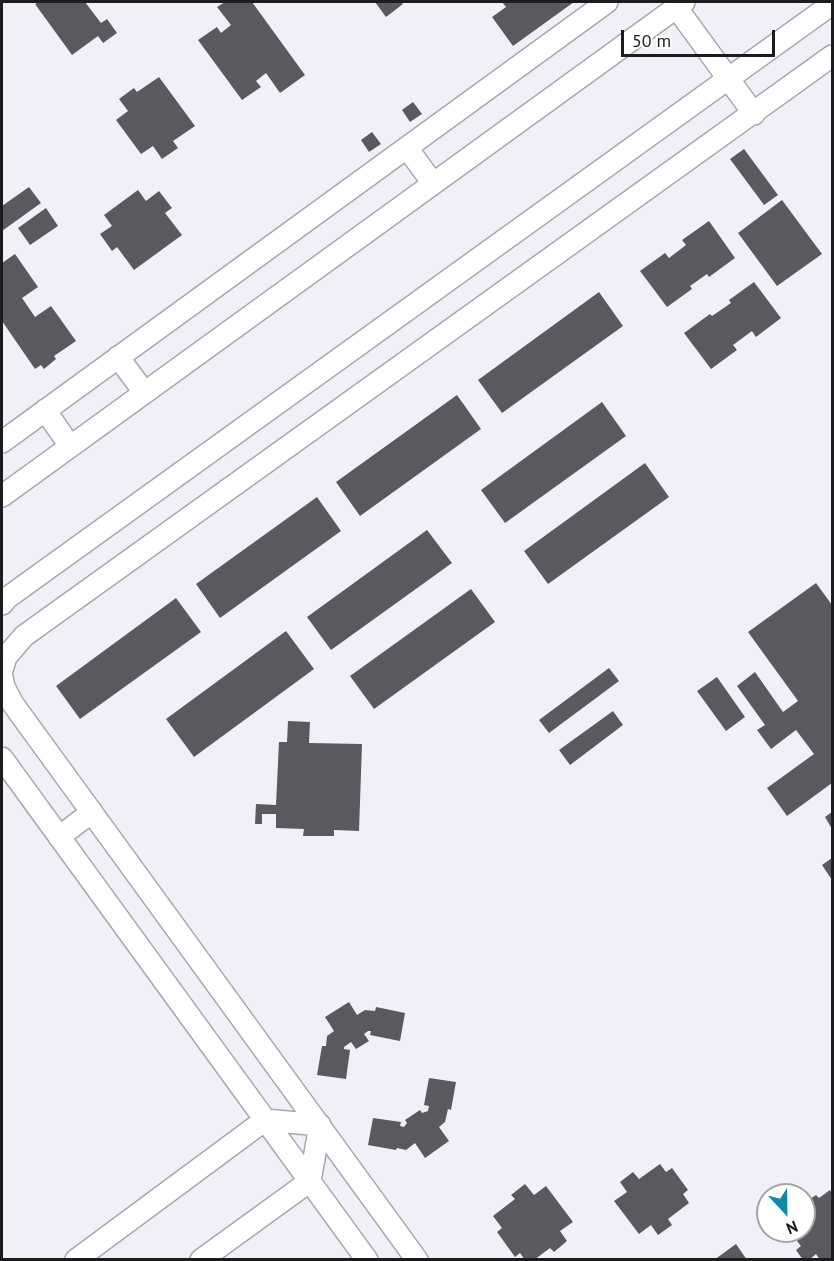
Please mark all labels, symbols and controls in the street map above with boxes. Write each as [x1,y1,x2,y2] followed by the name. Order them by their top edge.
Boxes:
[624,18,778,56] scale bar
[632,29,671,52] text: 50 m
[756,1183,816,1243] north arrow
[783,1217,801,1239] text: N

